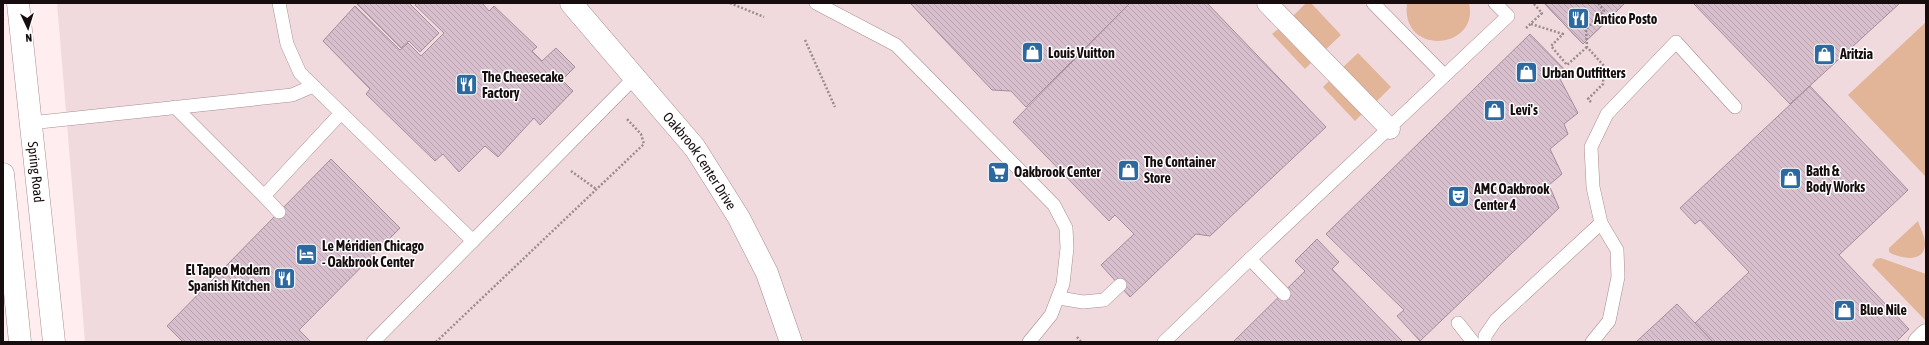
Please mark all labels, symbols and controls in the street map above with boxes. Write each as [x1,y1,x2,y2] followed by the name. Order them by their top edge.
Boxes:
[1566,6,1592,32] restaurant icon: Antico Posto
[8,8,48,48] north arrow
[1593,11,1658,27] place label: Antico Posto
[25,32,32,44] text: N
[1019,40,1045,66] shop icon: Louis Vuitton
[1811,41,1837,67] shop icon: Aritzia
[1048,45,1115,61] place label: Louis Vuitton
[1839,46,1874,62] place label: Aritzia
[1514,60,1540,86] shop icon: Urban Outfitters
[1542,65,1626,81] place label: Urban Outfitters
[482,69,564,101] place label: The Cheesecake Factory
[453,72,479,98] restaurant icon: The Cheesecake Factory
[1481,97,1507,123] shop icon: Levi's
[1510,102,1538,118] place label: Levi's
[660,109,740,213] street label: Oakbrook Center Drive
[25,141,47,203] street label: Spring Road
[1144,154,1217,186] place label: The Container Store
[1115,157,1141,183] shop icon: The Container Store
[985,159,1011,185] supermarket icon: Oakbrook Center
[1806,163,1865,195] place label: Bath & Body Works
[1014,164,1102,180] place label: Oakbrook Center
[1778,166,1804,192] shop icon: Bath & Body Works
[1473,181,1550,213] place label: AMC Oakbrook Center 4
[1446,184,1472,210] theatre icon: AMC Oakbrook Center 4
[322,238,424,270] place label: Le Méridien Chicago - Oakbrook Center
[293,241,319,267] hotel icon: Le Méridien Chicago - Oakbrook Center
[185,262,270,294] place label: El Tapeo Modern Spanish Kitchen
[272,265,298,291] restaurant icon: El Tapeo Modern Spanish Kitchen
[1831,297,1857,323] shop icon: Blue Nile
[1860,302,1907,318] place label: Blue Nile

